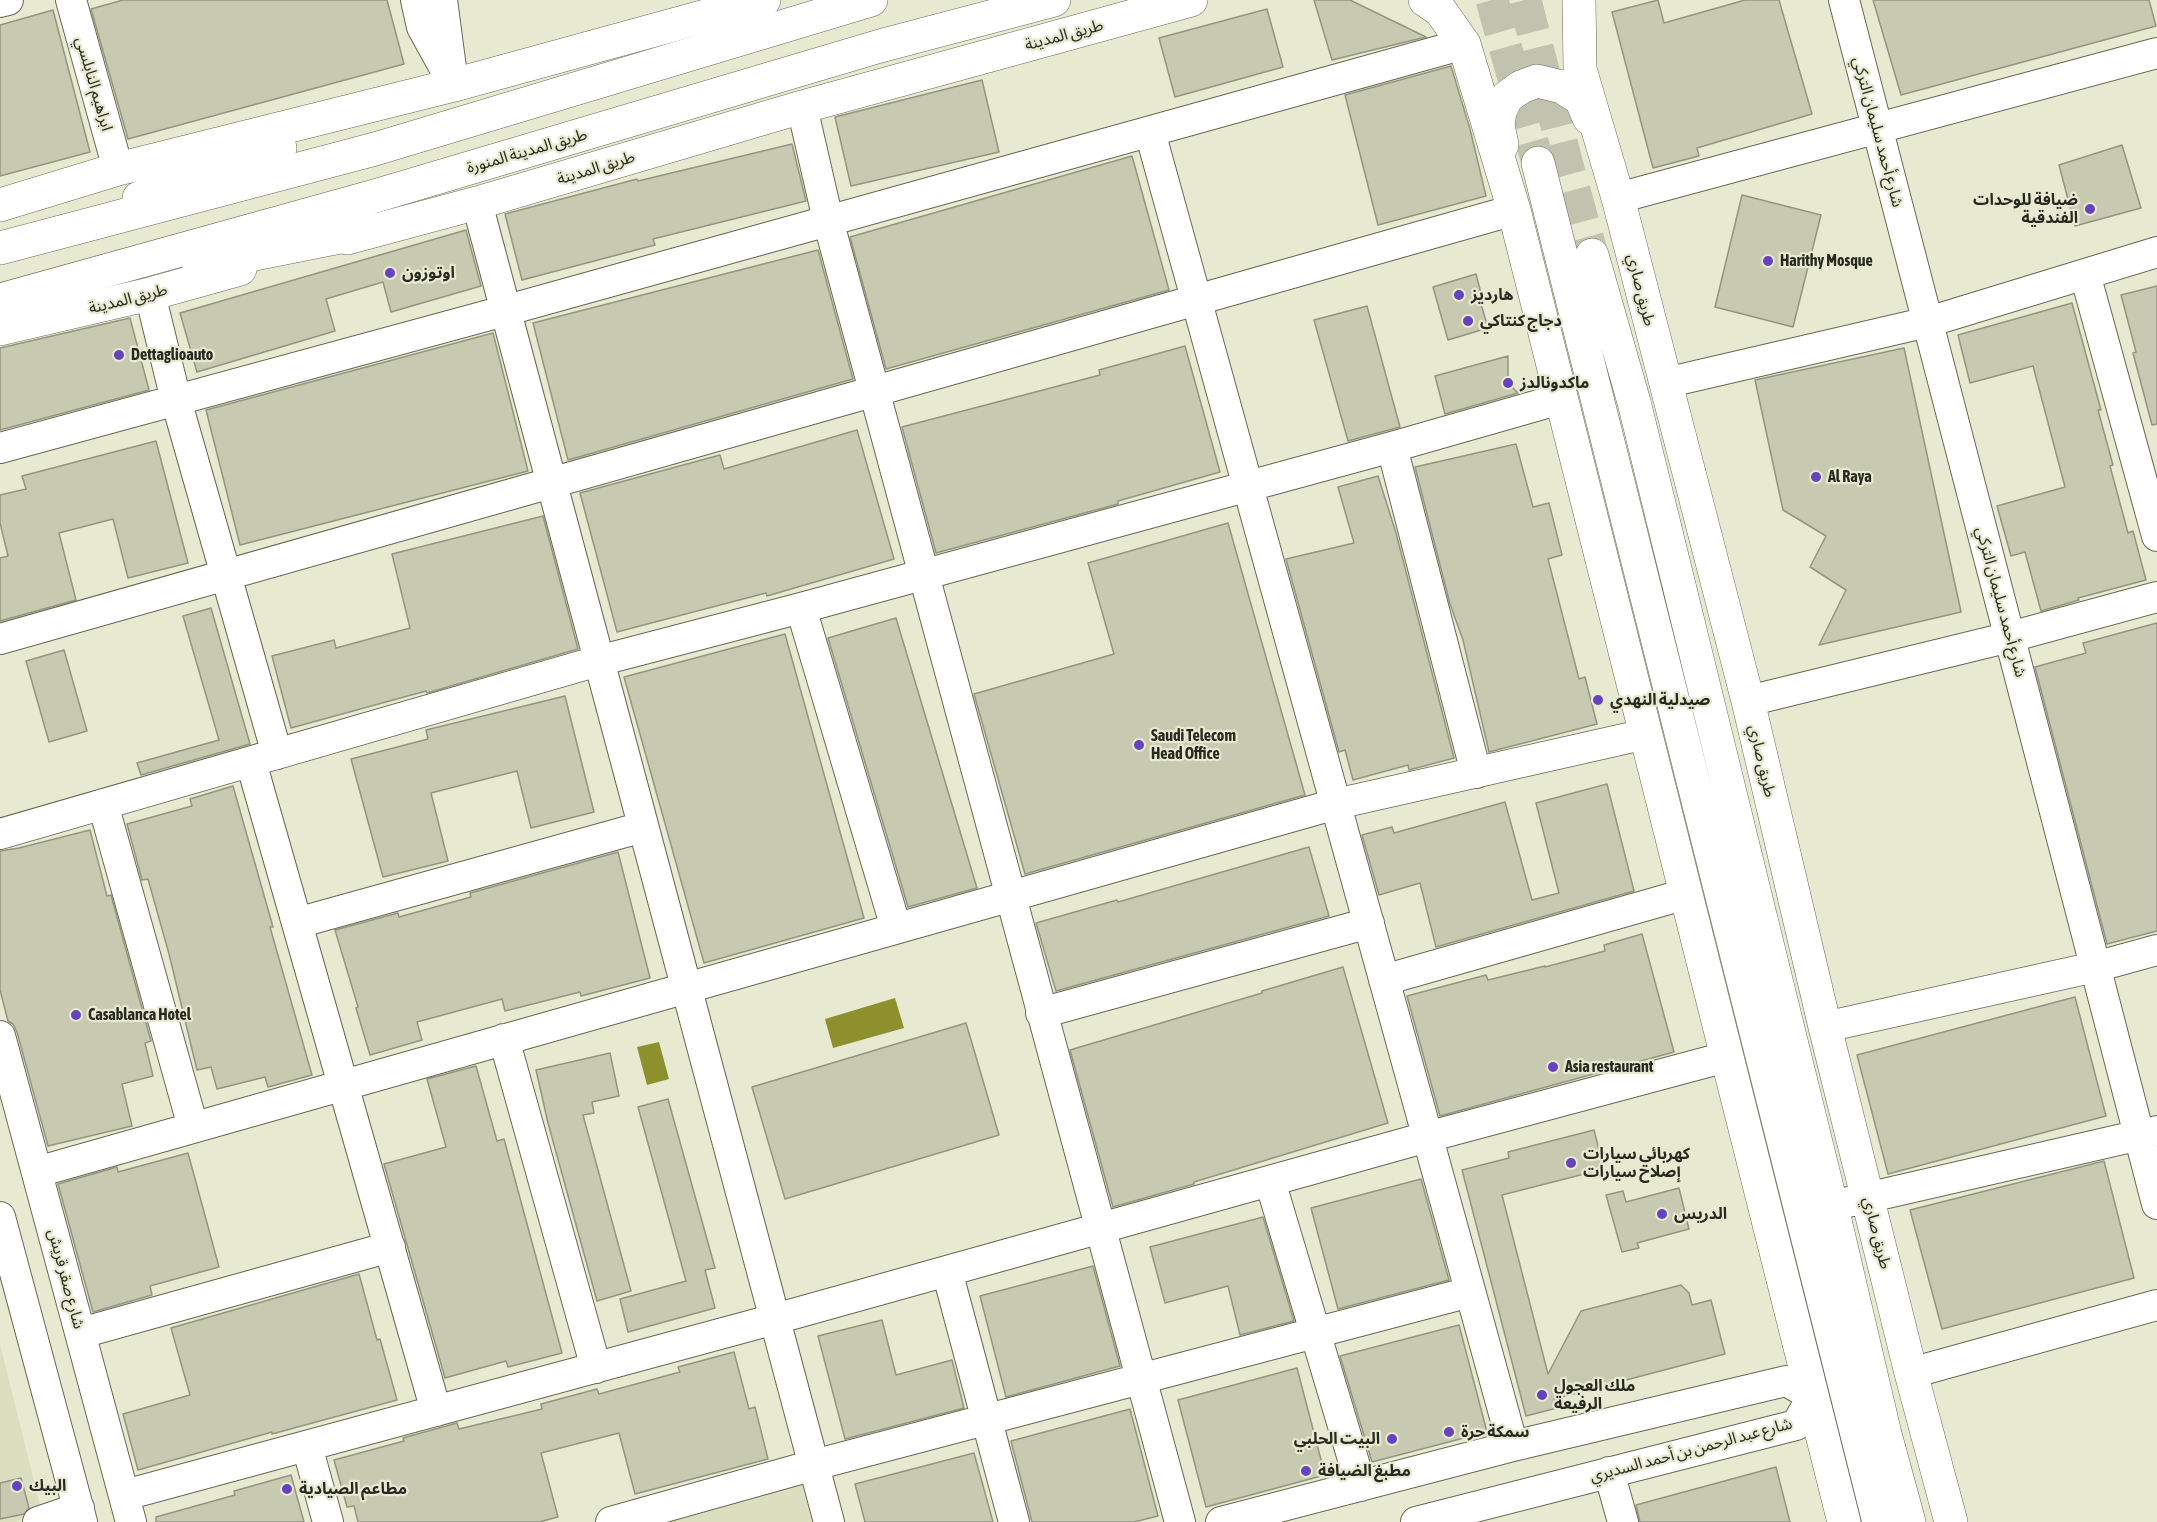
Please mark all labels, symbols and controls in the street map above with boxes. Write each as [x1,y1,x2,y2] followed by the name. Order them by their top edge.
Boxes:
[1023,15,1105,55] street label: طريق المدينة
[71,35,117,133] street label: ابراهيم النابلسي
[1849,55,1907,209] street label: شارع أحمد سليمان التركي
[465,125,589,177] street label: طريق المدينة المنورة
[555,147,637,189] street label: طريق المدينة
[1973,190,2078,228] place label: ضيافة للوحدات الفندقية
[2083,202,2097,216] marker: ضيافة للوحدات الفندقية
[1780,251,1873,271] place label: Harithy Mosque
[1623,252,1659,328] street label: طريق صاري
[1761,254,1775,268] marker: Harithy Mosque
[402,263,455,283] place label: اوتوزون
[383,266,397,280] marker: اوتوزون
[87,280,169,318] street label: طريق المدينة
[1471,285,1514,305] place label: هارديز
[1452,288,1466,302] marker: هارديز
[1480,311,1562,331] place label: دجاج كنتاكي
[1461,314,1475,328] marker: دجاج كنتاكي
[131,345,213,365] place label: Dettaglioauto
[112,348,126,362] marker: Dettaglioauto
[1520,373,1589,393] place label: ماكدونالدز
[1501,376,1515,390] marker: ماكدونالدز
[1828,467,1872,487] place label: Al Raya
[1809,470,1823,484] marker: Al Raya
[1972,525,2030,679] street label: شارع أحمد سليمان التركي
[1610,690,1710,710] place label: صيدلية النهدي
[1591,693,1605,707] marker: صيدلية النهدي
[1744,723,1780,799] street label: طريق صاري
[1151,726,1236,764] place label: Saudi Telecom Head Office
[1132,738,1146,752] marker: Saudi Telecom Head Office
[88,1005,191,1025] place label: Casablanca Hotel
[69,1008,83,1022] marker: Casablanca Hotel
[1565,1057,1653,1077] place label: Asia restaurant
[1546,1060,1560,1074] marker: Asia restaurant
[1583,1144,1690,1182] place label: كهربائي سيارات إصلاح سيارات
[1564,1156,1578,1170] marker: كهربائي سيارات إصلاح سيارات
[1859,1195,1895,1271] street label: طريق صاري
[1674,1204,1727,1224] place label: الدريس
[1655,1207,1669,1221] marker: الدريس
[43,1227,89,1331] street label: شارع صقر قريش
[1554,1376,1635,1414] place label: ملك العجول الرفيعة
[1535,1388,1549,1402] marker: ملك العجول الرفيعة
[1588,1414,1794,1486] street label: شارع عبد الرحمن بن أحمد السديري
[1461,1422,1530,1442] place label: سمكة حرة
[1442,1425,1456,1439] marker: سمكة حرة
[1294,1429,1380,1449] place label: البيت الحلبي
[1385,1432,1399,1446] marker: البيت الحلبي
[1318,1461,1411,1481] place label: مطبغ الضيافة
[1299,1464,1313,1478] marker: مطبغ الضيافة
[29,1476,66,1496] place label: البيك
[10,1479,24,1493] marker: البيك
[299,1479,407,1499] place label: مطاعم الصيادية
[280,1482,294,1496] marker: مطاعم الصيادية

